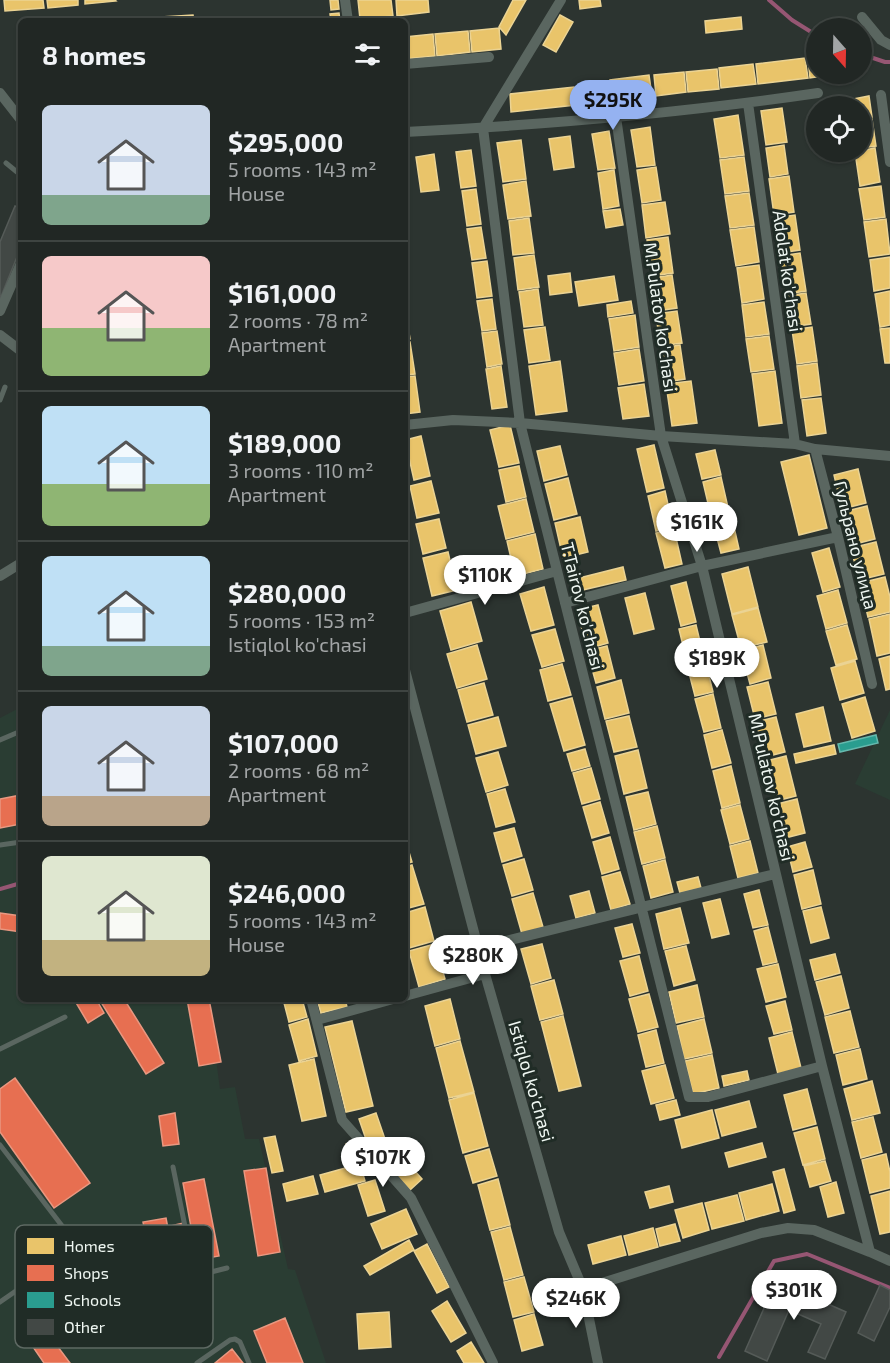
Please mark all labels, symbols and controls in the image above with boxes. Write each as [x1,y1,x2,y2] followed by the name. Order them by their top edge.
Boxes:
[806,18,872,84] north arrow
[806,18,872,162] map controls
[351,38,384,71] icon: filters
[42,39,146,70] text: 8 homes
[571,80,655,131] pin: $295K
[584,87,642,111] text: $295K
[806,96,872,162] button: locate
[228,126,343,157] text: $295,000
[90,129,162,201] icon: home
[228,157,377,181] text: 5 rooms · 143 m²
[228,181,285,205] text: House
[769,209,807,333] street label: Adolat ko'chasi
[640,241,682,393] street label: M.Pulatov ko'chasi
[228,277,336,308] text: $161,000
[90,280,162,352] icon: home
[228,308,368,332] text: 2 rooms · 78 m²
[228,332,326,356] text: Apartment
[228,427,341,458] text: $189,000
[90,430,162,502] icon: home
[228,458,374,482] text: 3 rooms · 110 m²
[829,479,883,611] street label: Гульрано улица
[228,482,326,506] text: Apartment
[655,502,739,553] pin: $161K
[670,509,724,533] text: $161K
[556,540,610,672] street label: T.Tairov ko'chasi
[443,555,527,606] pin: $110K
[458,562,512,586] text: $110K
[228,577,346,608] text: $280,000
[90,580,162,652] icon: home
[228,608,375,632] text: 5 rooms · 153 m²
[228,632,367,656] text: Istiqlol ko'chasi
[675,638,759,689] pin: $189K
[688,645,746,669] text: $189K
[744,711,800,863] street label: M.Pulatov ko'chasi
[228,727,339,758] text: $107,000
[90,730,162,802] icon: home
[228,758,369,782] text: 2 rooms · 68 m²
[228,782,326,806] text: Apartment
[228,877,346,908] text: $246,000
[90,880,162,952] icon: home
[228,908,377,932] text: 5 rooms · 143 m²
[228,932,285,956] text: House
[431,935,515,986] pin: $280K
[443,942,503,966] text: $280K
[504,1018,560,1144] street label: Istiqlol ko'chasi
[341,1137,425,1188] pin: $107K
[355,1144,411,1168] text: $107K
[15,1225,213,1348] legend
[64,1236,115,1255] text: Homes
[64,1263,109,1282] text: Shops
[752,1270,836,1321] pin: $301K
[766,1277,822,1301] text: $301K
[534,1278,618,1329] pin: $246K
[546,1285,606,1309] text: $246K
[64,1290,121,1309] text: Schools
[64,1317,106,1336] text: Other

